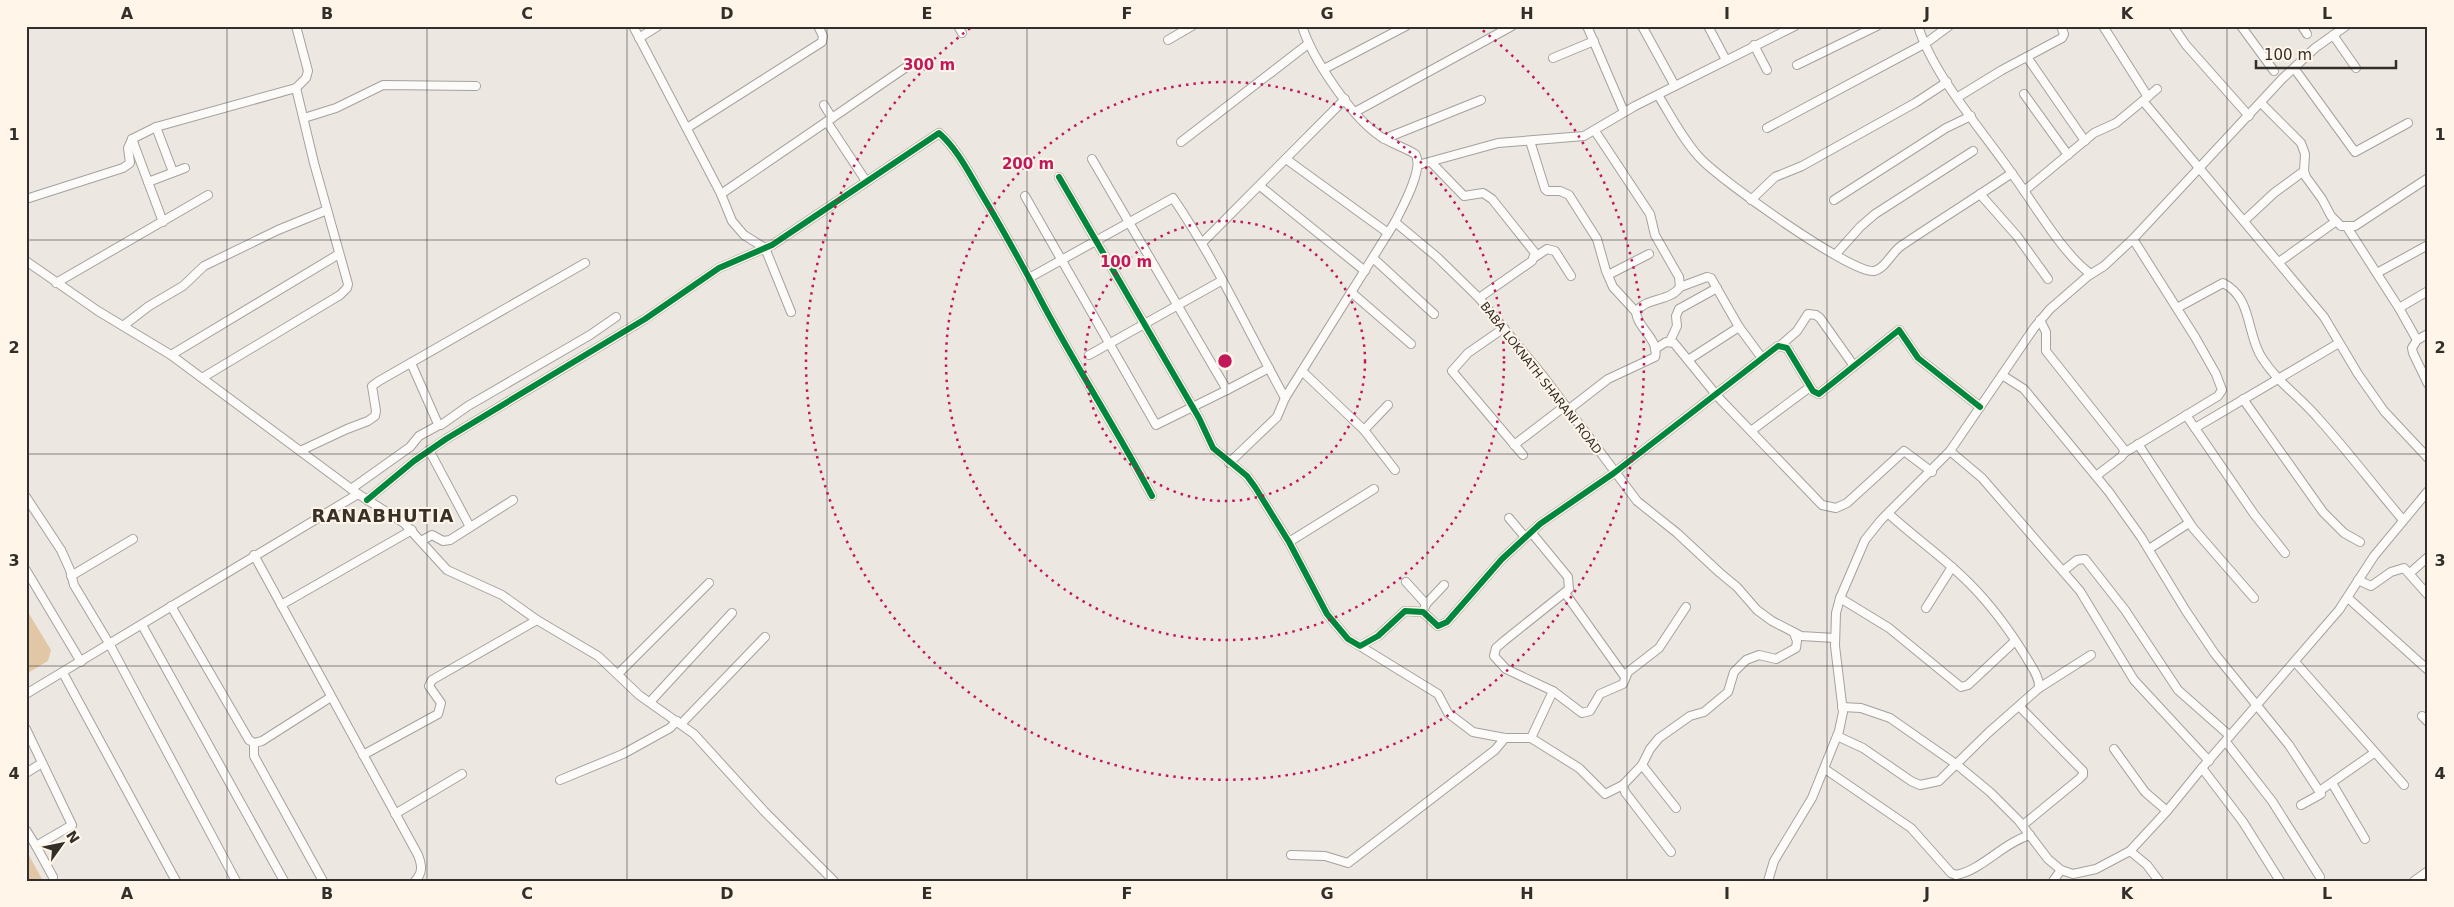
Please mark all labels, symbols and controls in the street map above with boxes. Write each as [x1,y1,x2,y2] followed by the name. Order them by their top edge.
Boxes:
[121,4,134,23] text: A
[321,4,333,23] text: B
[521,4,533,23] text: C
[720,4,734,23] text: D
[922,4,932,23] text: E
[1122,4,1132,23] text: F
[1320,4,1334,23] text: G
[1520,4,1534,23] text: H
[1724,4,1730,23] text: I
[1923,4,1930,23] text: J
[2121,4,2134,23] text: K
[2322,4,2332,23] text: L
[2256,38,2396,70] scale bar
[2264,46,2312,64] text: 100 m
[903,56,955,74] text: 300 m
[8,125,20,144] text: 1
[2434,125,2446,144] text: 1
[1002,155,1054,173] text: 200 m
[1100,253,1152,271] text: 100 m
[1477,299,1605,457] street label: BABA LOKNATH SHARANI ROAD
[8,338,20,357] text: 2
[2434,338,2446,357] text: 2
[1216,352,1234,370] centre of rings
[311,505,455,526] district label: RANABHUTIA
[8,551,20,570] text: 3
[2434,551,2446,570] text: 3
[8,764,20,783] text: 4
[2434,764,2446,783] text: 4
[38,820,88,870] north arrow
[63,828,83,846] text: N
[121,884,134,903] text: A
[321,884,333,903] text: B
[521,884,533,903] text: C
[720,884,734,903] text: D
[922,884,932,903] text: E
[1122,884,1132,903] text: F
[1320,884,1334,903] text: G
[1520,884,1534,903] text: H
[1724,884,1730,903] text: I
[1923,884,1930,903] text: J
[2121,884,2134,903] text: K
[2322,884,2332,903] text: L

